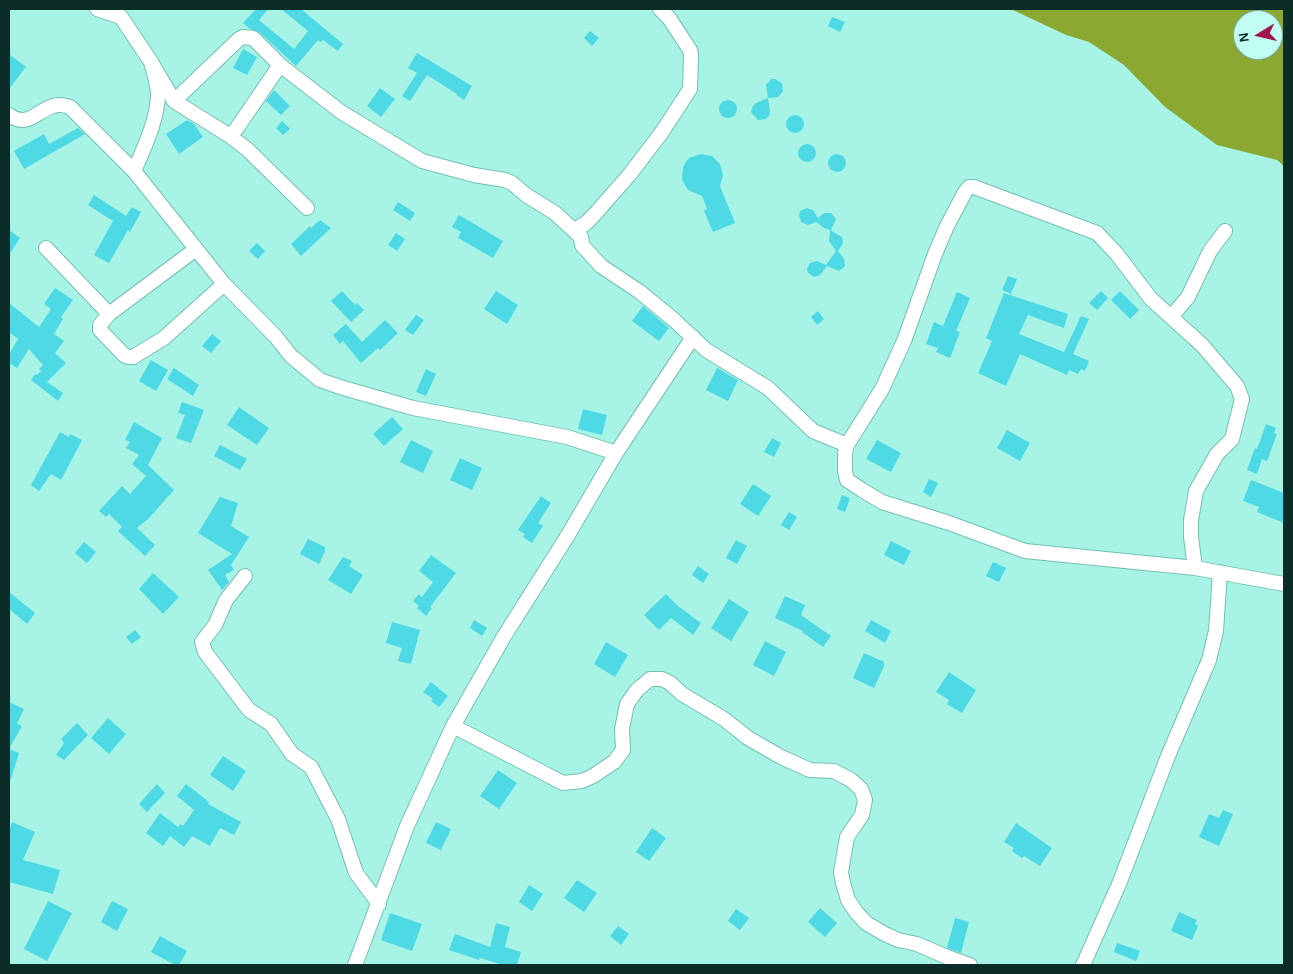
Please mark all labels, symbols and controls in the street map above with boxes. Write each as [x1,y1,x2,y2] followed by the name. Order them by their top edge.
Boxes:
[1233,10,1283,60] north arrow
[1236,31,1252,43] text: N

